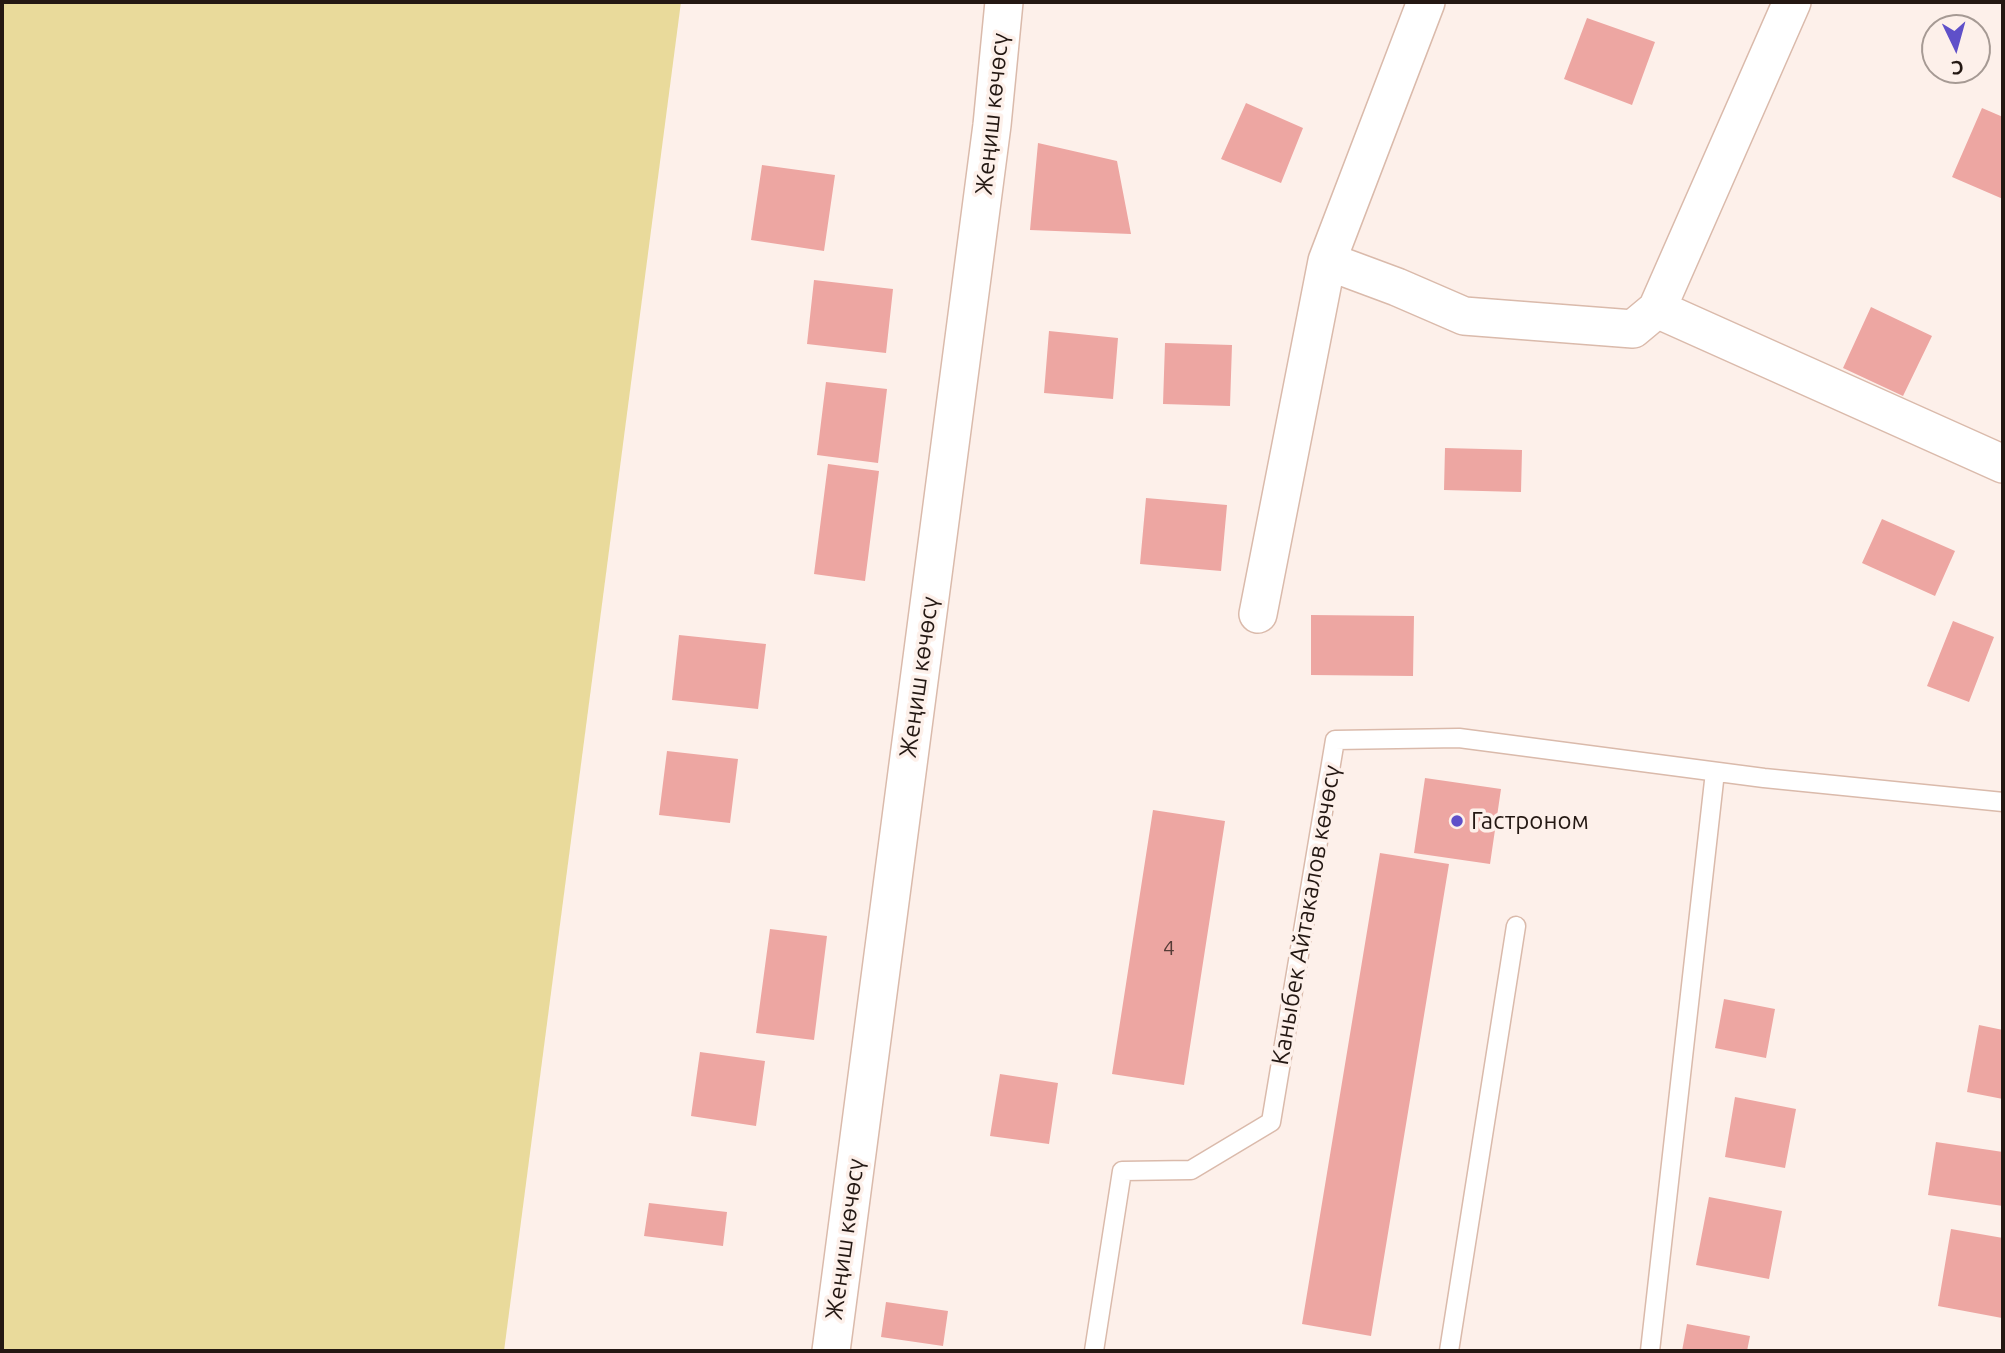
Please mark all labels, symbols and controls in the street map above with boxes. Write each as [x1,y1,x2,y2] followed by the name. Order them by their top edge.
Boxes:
[1921,14,1991,84] north arrow
[969,32,1015,196] street label: Жеңиш көчөсү
[1951,56,1965,79] text: С
[893,594,945,760] street label: Жеңиш көчөсү
[1265,763,1347,1067] street label: Каныбек Айтакалов көчөсү
[1471,807,1589,835] place label: Гастроном
[1449,813,1465,829] marker: Гастроном
[1163,935,1175,961] house number: 4
[819,1156,871,1322] street label: Жеңиш көчөсү

